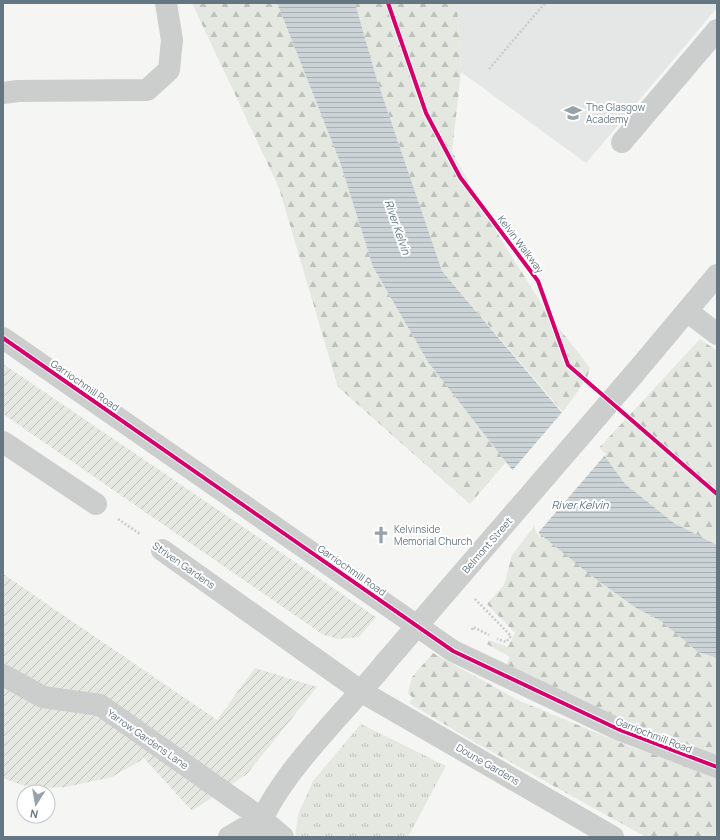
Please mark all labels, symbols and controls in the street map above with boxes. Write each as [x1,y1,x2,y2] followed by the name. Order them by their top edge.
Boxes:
[586,100,646,126] place label: The Glasgow Academy
[563,103,583,123] school or university icon: The Glasgow Academy
[382,197,415,257] water label: River Kelvin
[495,212,548,276] street label: Kelvin Walkway
[48,356,122,414] street label: Garriochmill Road
[551,497,609,512] water label: River Kelvin
[459,514,515,576] street label: Belmont Street
[394,522,472,548] place label: Kelvinside Memorial Church
[371,525,391,545] church icon: Kelvinside Memorial Church
[150,538,218,592] street label: Striven Gardens
[315,541,389,599] street label: Garriochmill Road
[105,706,192,772] street label: Yarrow Gardens Lane
[614,714,694,756] street label: Garriochmill Road
[454,740,522,788] street label: Doune Gardens
[16,784,56,824] north arrow
[29,806,39,822] text: N

